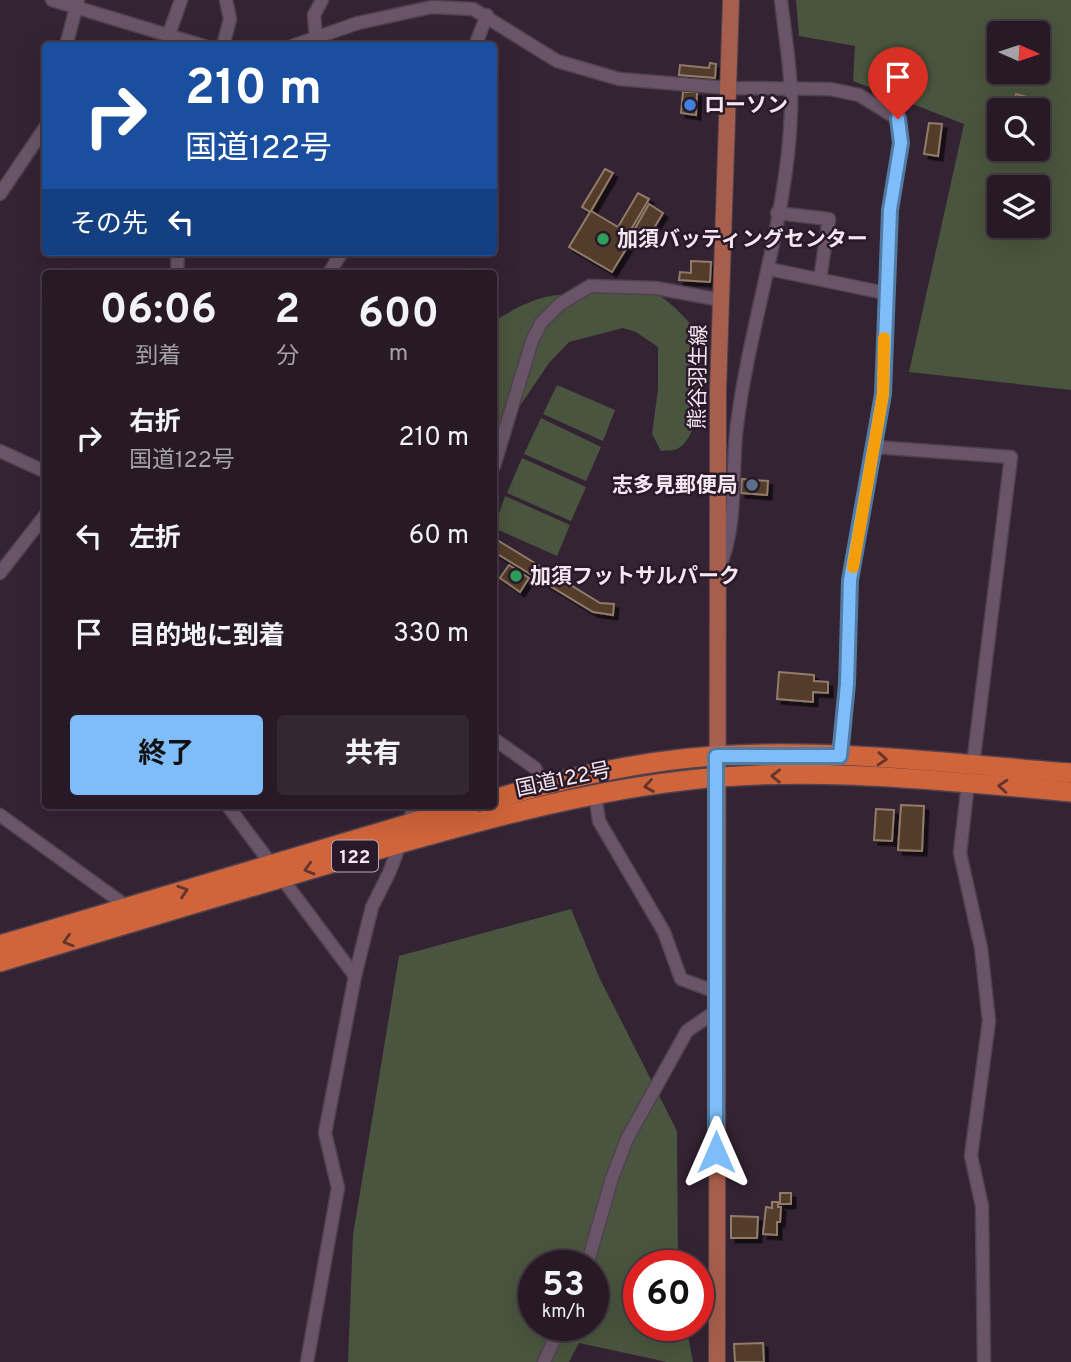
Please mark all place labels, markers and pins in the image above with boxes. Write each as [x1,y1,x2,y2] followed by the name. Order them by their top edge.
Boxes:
[868,47,928,119] pin
[704,93,788,120] place label: ローソン
[682,97,698,113] marker: ローソン
[617,227,868,254] place label: 加須バッティングセンター
[595,231,611,247] marker: 加須バッティングセンター
[612,473,738,500] place label: 志多見郵便局
[744,477,760,493] marker: 志多見郵便局
[530,564,740,591] place label: 加須フットサルパーク
[508,568,524,584] marker: 加須フットサルパーク

